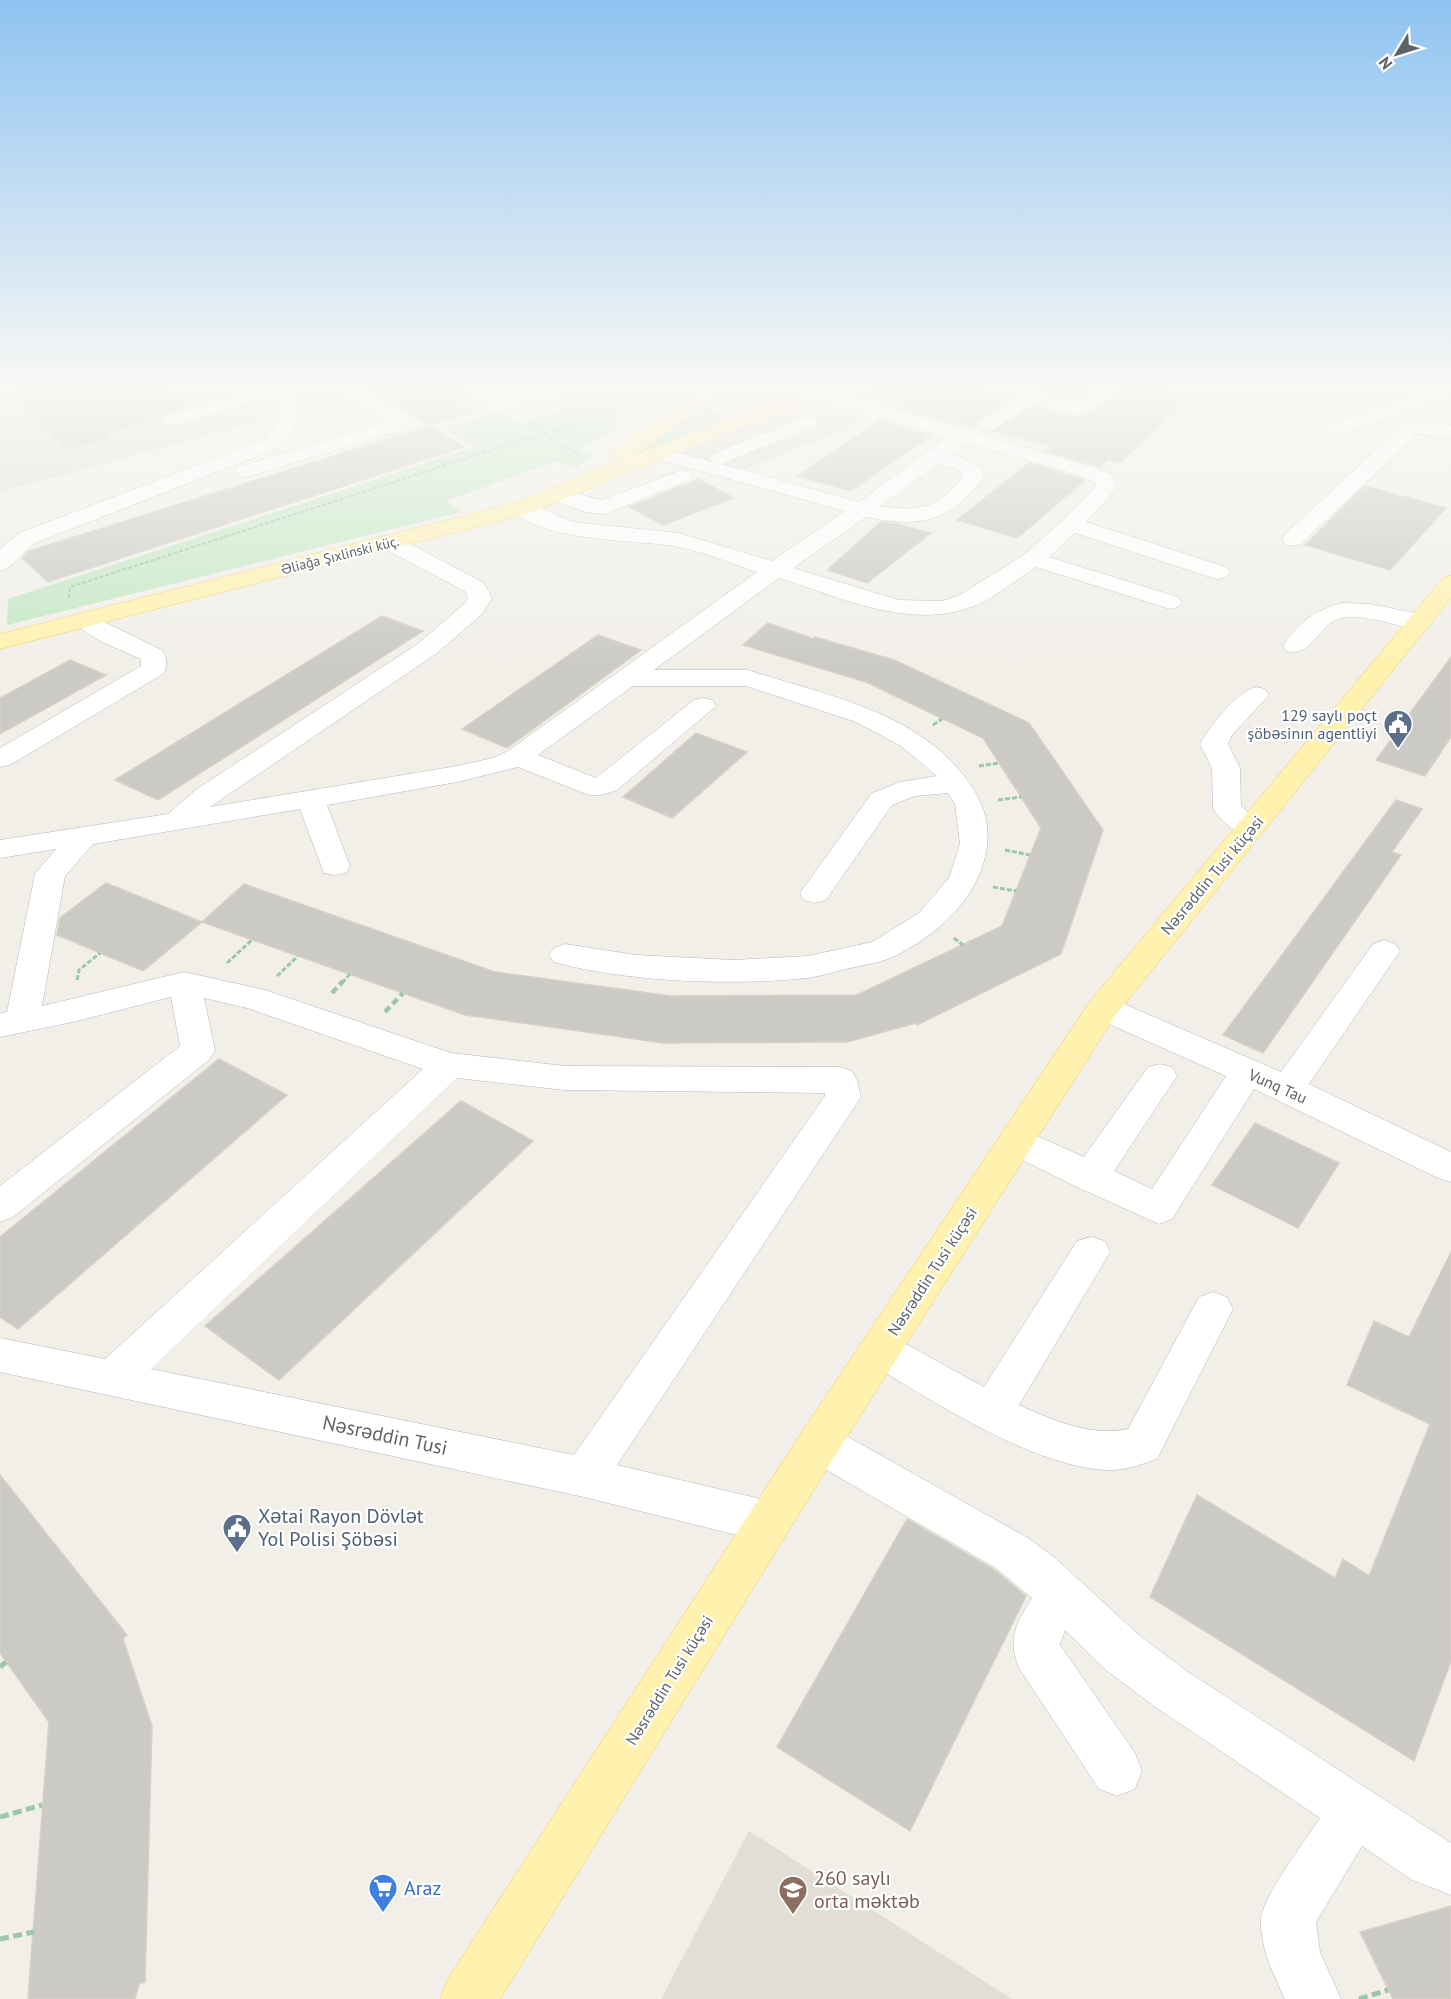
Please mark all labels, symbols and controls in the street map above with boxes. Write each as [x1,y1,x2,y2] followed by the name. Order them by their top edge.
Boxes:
[1367,24,1427,84] north arrow
[1374,53,1396,74] text: N
[279,532,401,578] street label: Əliağa Şıxlinski küç.
[1248,705,1378,743] place label: 129 saylı poçt şöbəsinın agentliyi
[1382,708,1414,750] public building icon: 129 saylı poçt şöbəsinın agentliyi
[1156,811,1268,939] street label: Nəsrəddin Tusi küçəsi
[1245,1064,1310,1108] street label: Vunq Tau
[883,1203,981,1339] street label: Nəsrəddin Tusi küçəsi
[320,1409,450,1461] street label: Nəsrəddin Tusi
[258,1503,424,1552] place label: Xətai Rayon Dövlət Yol Polisi Şöbəsi
[221,1512,253,1554] public building icon: Xətai Rayon Dövlət Yol Polisi Şöbəsi
[621,1611,717,1749] street label: Nəsrəddin Tusi küçəsi
[814,1865,920,1914] place label: 260 saylı orta məktəb
[367,1872,399,1914] supermarket icon: Araz
[777,1874,809,1916] school or university icon: 260 saylı orta məktəb
[404,1875,441,1901] place label: Araz

